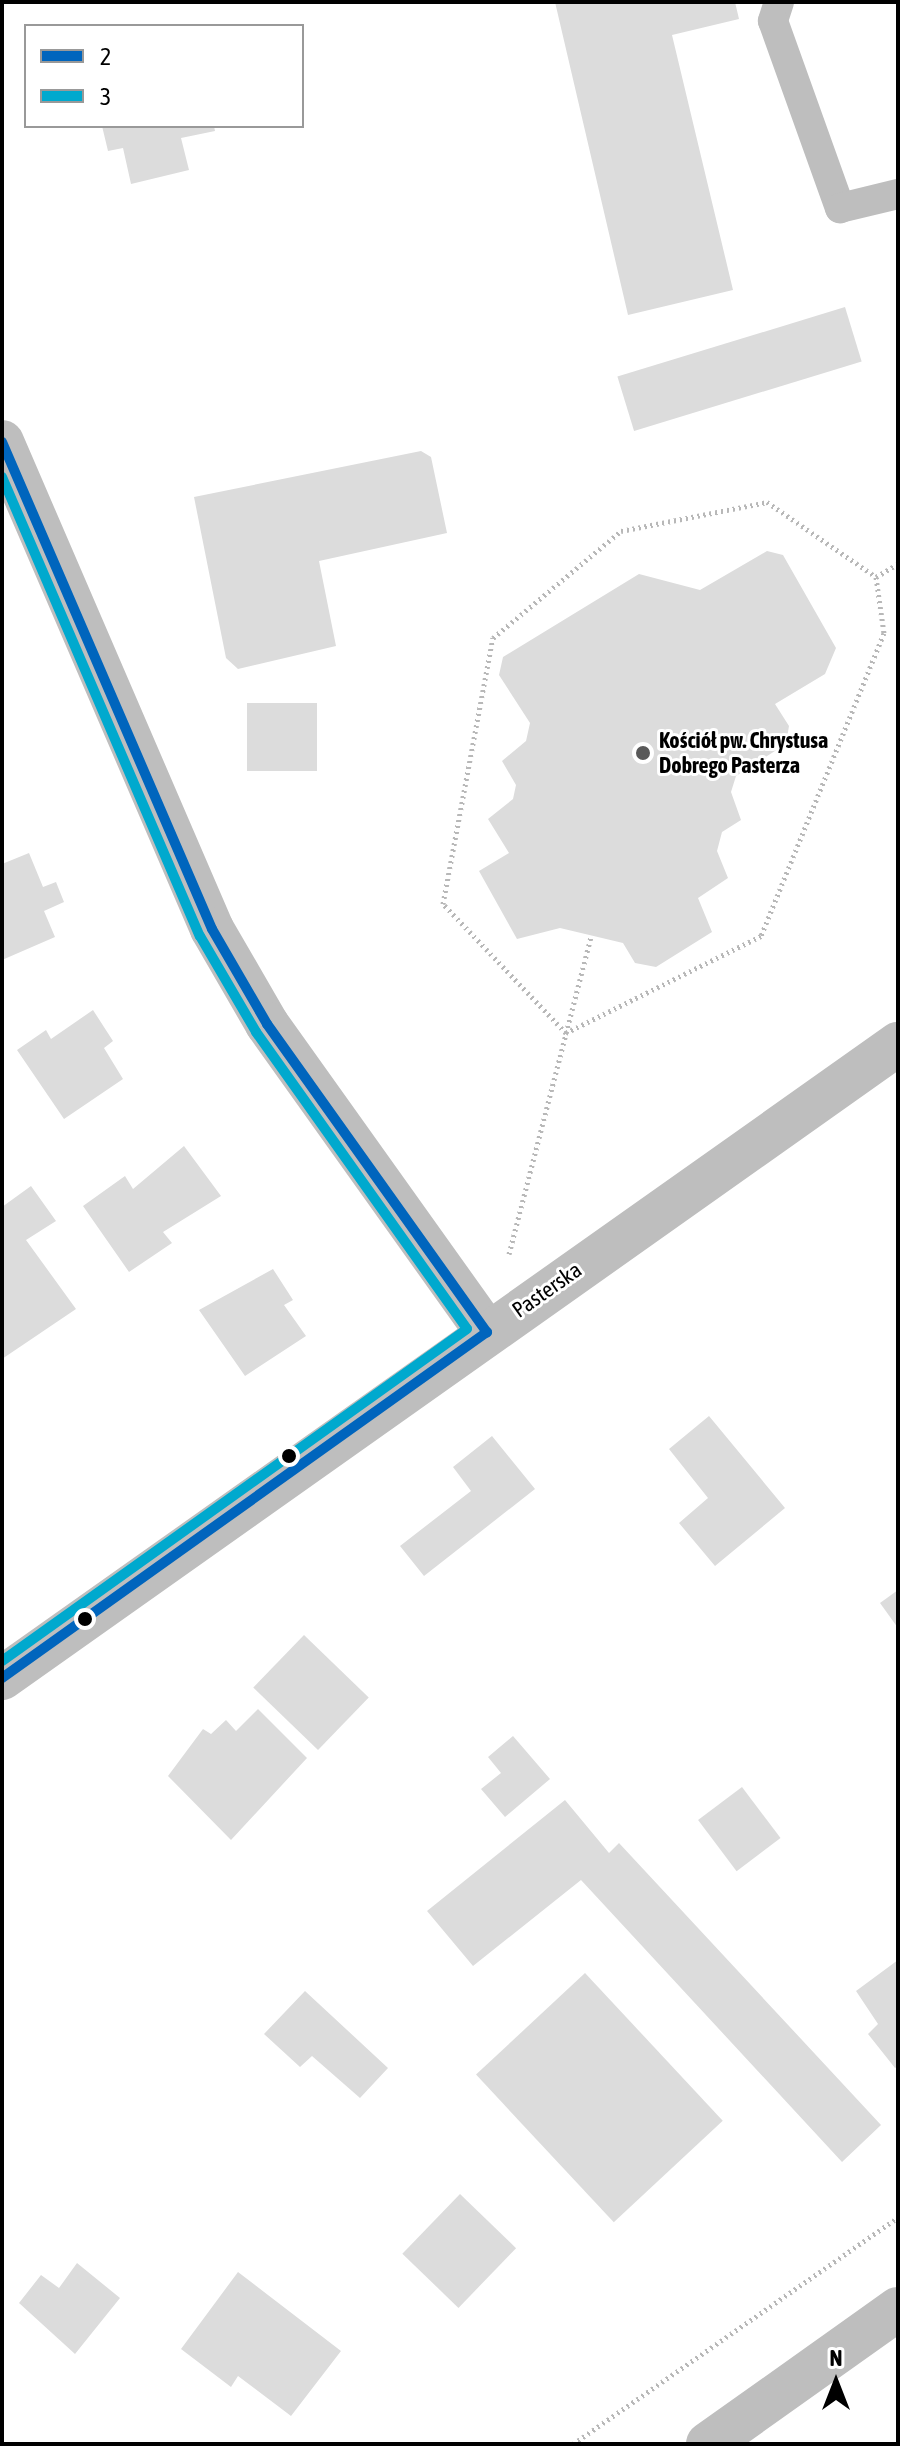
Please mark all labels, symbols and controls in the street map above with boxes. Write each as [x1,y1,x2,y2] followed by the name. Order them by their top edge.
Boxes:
[24,24,304,128] legend
[100,43,111,70] text: 2
[100,83,111,110] text: 3
[659,727,828,778] place label: Kościół pw. Chrystusa Dobrego Pasterza
[634,744,652,762] marker: Kościół pw. Chrystusa Dobrego Pasterza
[507,1257,587,1323] street label: Pasterska
[281,1448,297,1464] unlabelled marker
[77,1611,93,1627] unlabelled marker
[796,2342,876,2422] north arrow
[830,2345,842,2371] text: N

